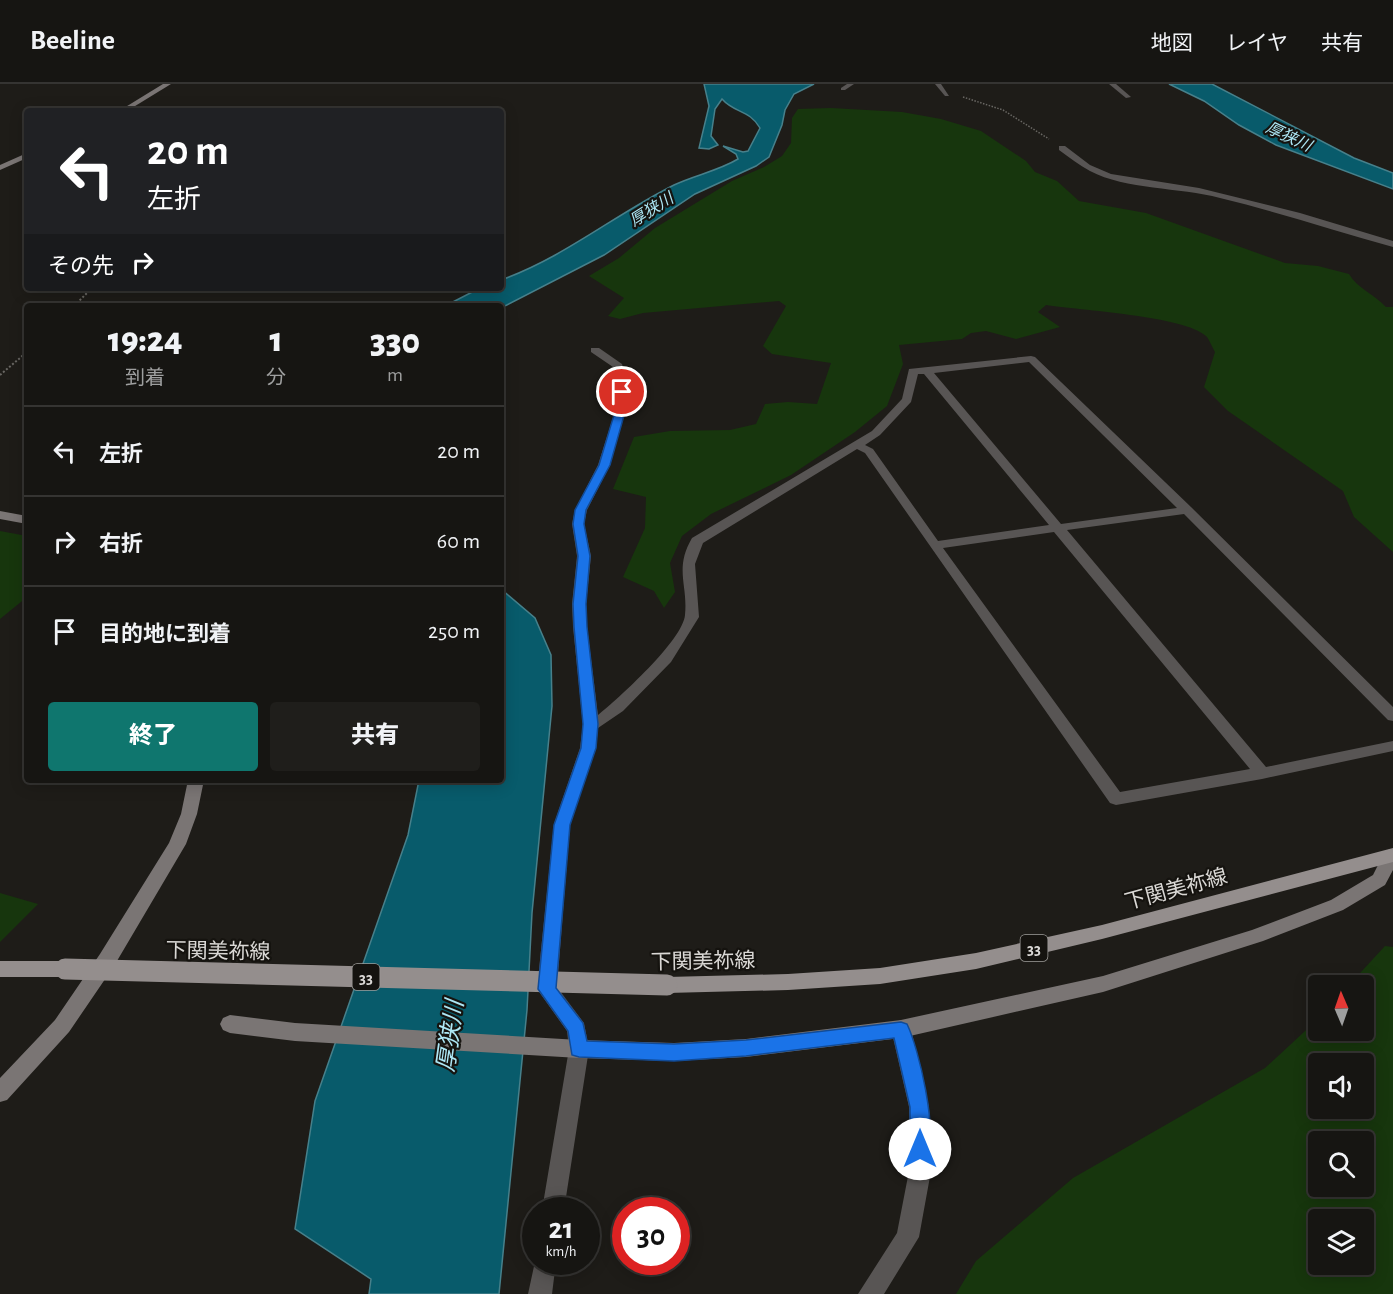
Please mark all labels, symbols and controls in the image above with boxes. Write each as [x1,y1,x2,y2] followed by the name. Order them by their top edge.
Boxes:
[30,27,115,55] text: Beeline
[1151,33,1193,54] text: 地図
[1226,33,1288,54] text: レイヤ
[1321,33,1363,54] text: 共有
[1263,119,1316,155] water label: 厚狭川
[147,130,229,172] text: 20 m
[48,132,126,210] icon: left
[147,186,201,213] text: 左折
[626,188,678,229] water label: 厚狭川
[126,246,159,279] icon: right
[48,255,114,277] text: その先
[108,322,183,358] text: 19:24
[270,322,283,358] text: 1
[370,324,420,360] text: 330
[387,365,403,385] text: m
[596,366,647,417] pin
[125,368,165,388] text: 到着
[266,368,286,388] text: 分
[605,375,638,408] icon: arrive
[48,435,81,468] icon: left
[437,440,480,462] text: 20 m
[99,443,143,465] text: 左折
[48,525,81,558] icon: right
[437,530,480,552] text: 60 m
[99,533,143,555] text: 右折
[48,615,81,648] icon: arrive
[428,620,480,642] text: 250 m
[99,623,231,645] text: 目的地に到着
[48,702,258,771] button: 終了
[270,702,480,771] button: 共有
[1122,865,1230,913] street label: 下関美祢線
[1020,935,1048,961] road number: 33
[165,939,271,963] street label: 下関美祢線
[650,949,756,973] street label: 下関美祢線
[352,964,380,990] road number: 33
[1308,975,1374,1041] north arrow
[1308,975,1374,1275] map controls
[432,996,468,1073] water label: 厚狭川
[1308,1053,1374,1119] button: sound
[888,1117,952,1181] position arrow
[1308,1131,1374,1197] button: search
[612,1197,690,1275] speed limit sign: 30
[1308,1209,1374,1275] button: layers
[549,1214,573,1244] text: 21
[546,1244,576,1259] text: km/h

